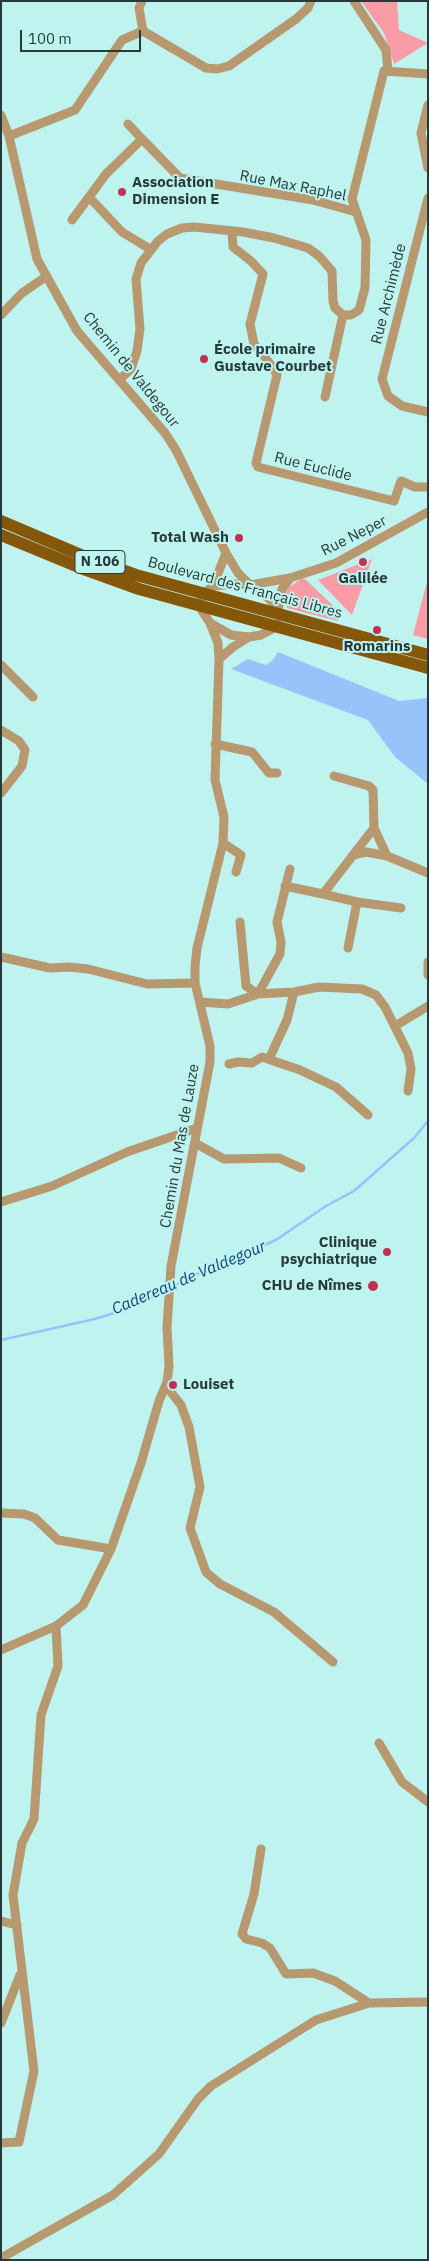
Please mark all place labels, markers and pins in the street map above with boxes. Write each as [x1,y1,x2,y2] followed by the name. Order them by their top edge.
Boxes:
[132,174,219,209] place label: Association Dimension E
[116,186,128,198] marker: Association Dimension E
[214,341,332,376] place label: École primaire Gustave Courbet
[198,353,210,365] marker: École primaire Gustave Courbet
[151,529,229,547] place label: Total Wash
[233,532,245,544] marker: Total Wash
[357,556,369,568] marker: Galilée
[338,570,388,588] place label: Galilée
[371,624,383,636] marker: Romarins
[343,638,411,656] place label: Romarins
[281,1234,377,1269] place label: Clinique psychiatrique
[381,1246,393,1258] marker: Clinique psychiatrique
[262,1277,362,1295] place label: CHU de Nîmes
[366,1279,380,1293] marker: CHU de Nîmes
[183,1376,234,1394] place label: Louiset
[167,1379,179,1391] marker: Louiset

